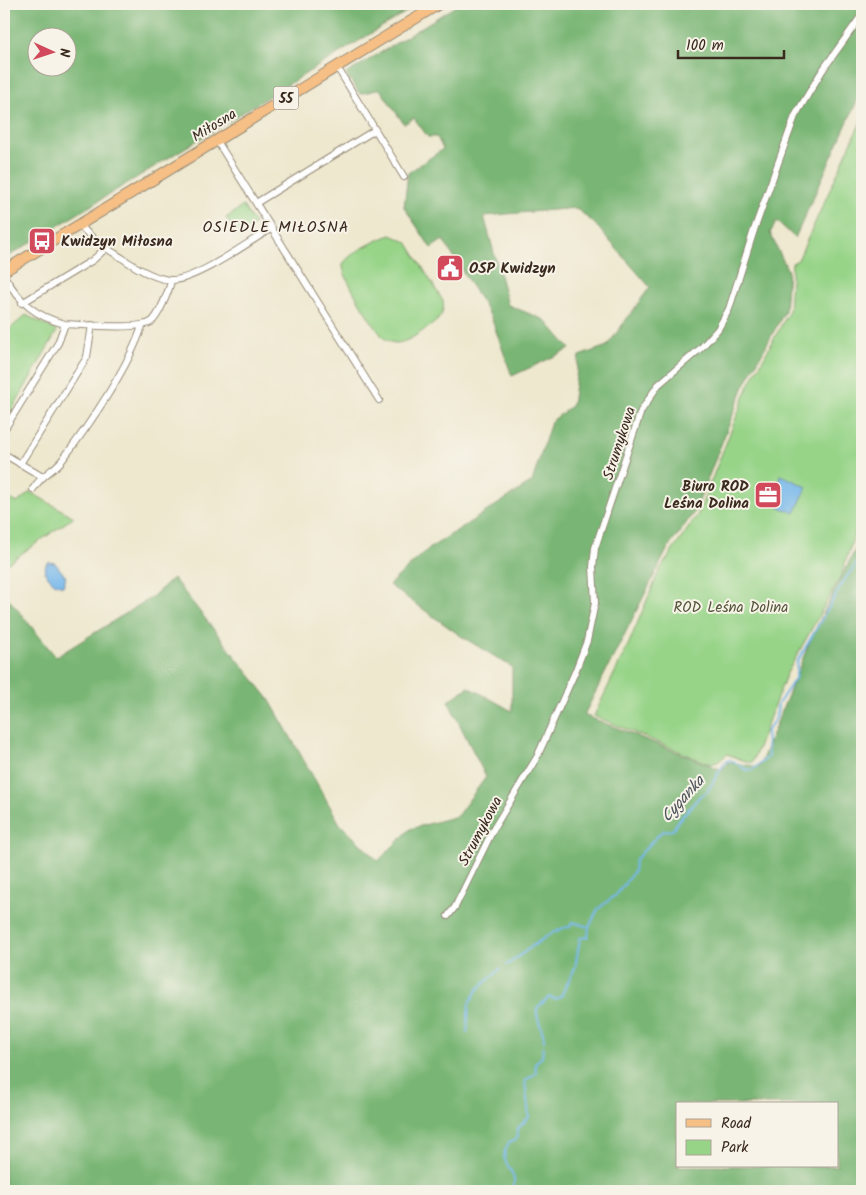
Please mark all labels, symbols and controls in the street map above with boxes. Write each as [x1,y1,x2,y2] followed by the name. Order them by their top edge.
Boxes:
[28,28,78,78] north arrow
[678,28,785,60] scale bar
[686,34,724,58] text: 100 m
[53,48,75,58] text: N
[274,86,298,110] road number: 55
[187,103,242,149] street label: Miłosna
[202,215,350,240] district label: OSIEDLE MIŁOSNA
[27,226,57,256] bus stop icon: Kwidzyn Miłosna
[61,230,173,254] place label: Kwidzyn Miłosna
[435,253,465,283] public building icon: OSP Kwidzyn
[469,257,556,281] place label: OSP Kwidzyn
[597,404,643,483] street label: Strumykowa
[664,475,749,516] place label: Biuro ROD Leśna Dolina
[753,480,783,510] office icon: Biuro ROD Leśna Dolina
[674,596,788,620] park label: ROD Leśna Dolina
[655,769,712,828] water label: Cyganka
[452,792,509,871] street label: Strumykowa
[676,1102,838,1168] legend
[721,1112,752,1136] text: Road
[721,1136,749,1160] text: Park

